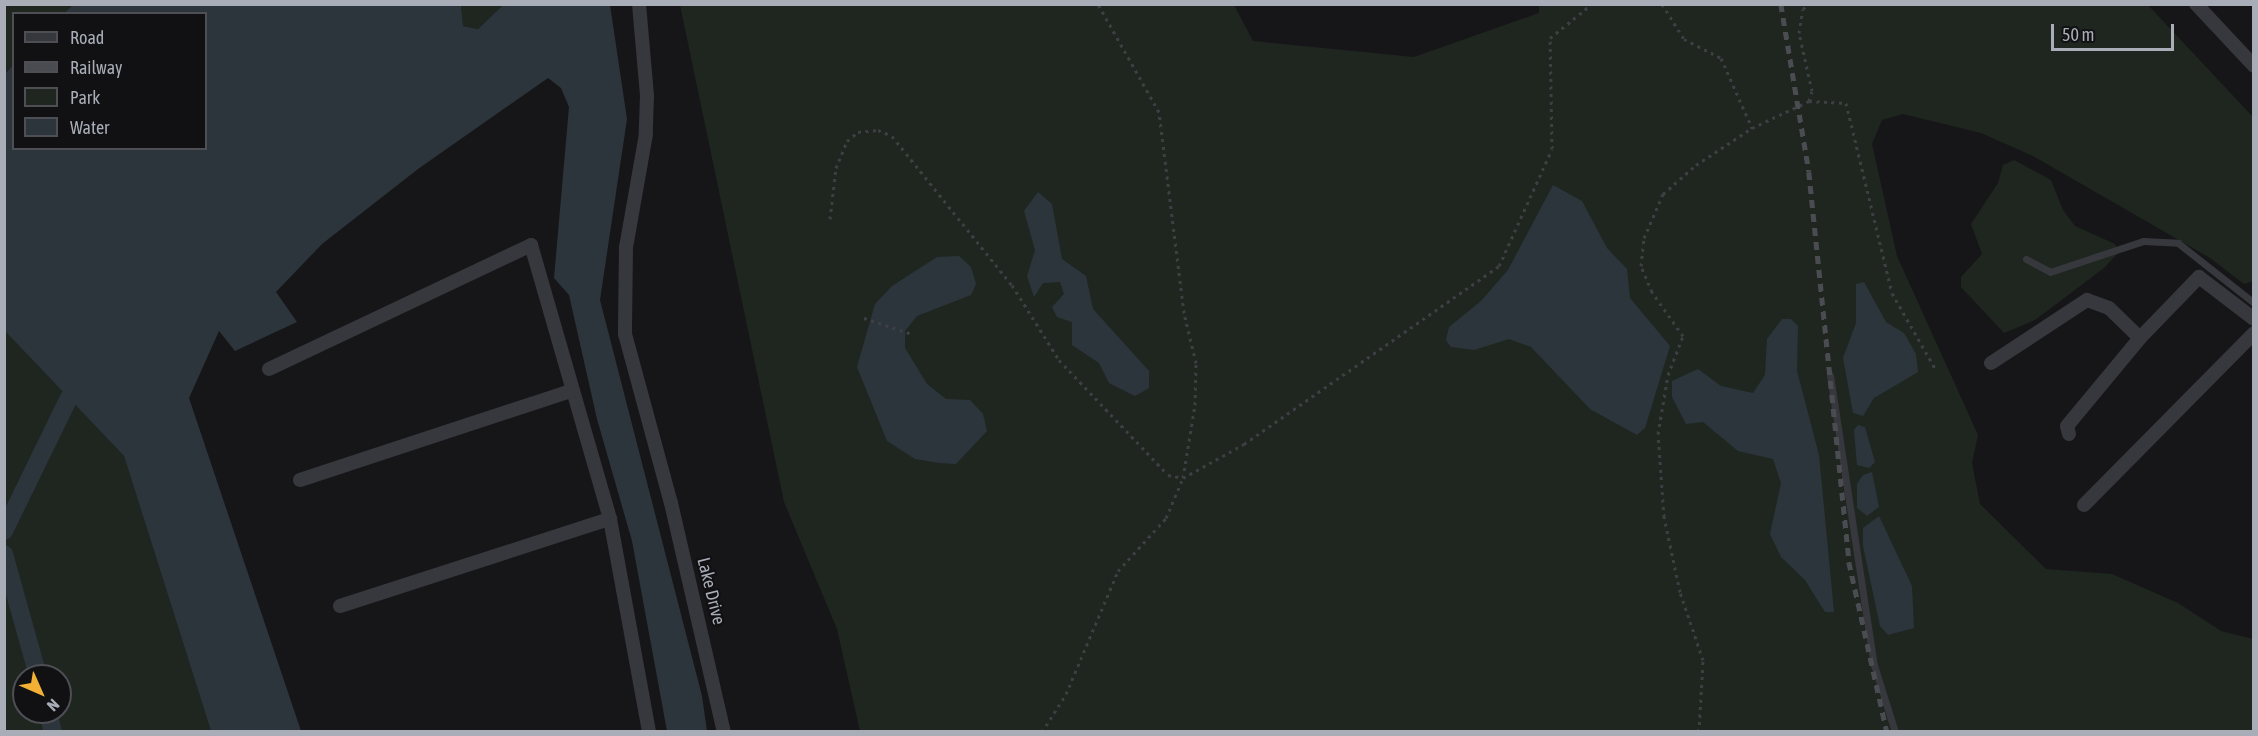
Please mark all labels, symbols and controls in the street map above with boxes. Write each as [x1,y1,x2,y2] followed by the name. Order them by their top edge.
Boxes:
[12,12,207,150] legend
[2054,12,2177,50] scale bar
[2062,24,2094,45] text: 50 m
[70,27,104,48] text: Road
[70,57,122,78] text: Railway
[70,87,100,108] text: Park
[70,117,109,138] text: Water
[692,555,730,627] street label: Lake Drive
[12,664,72,724] north arrow
[44,696,63,715] text: N

